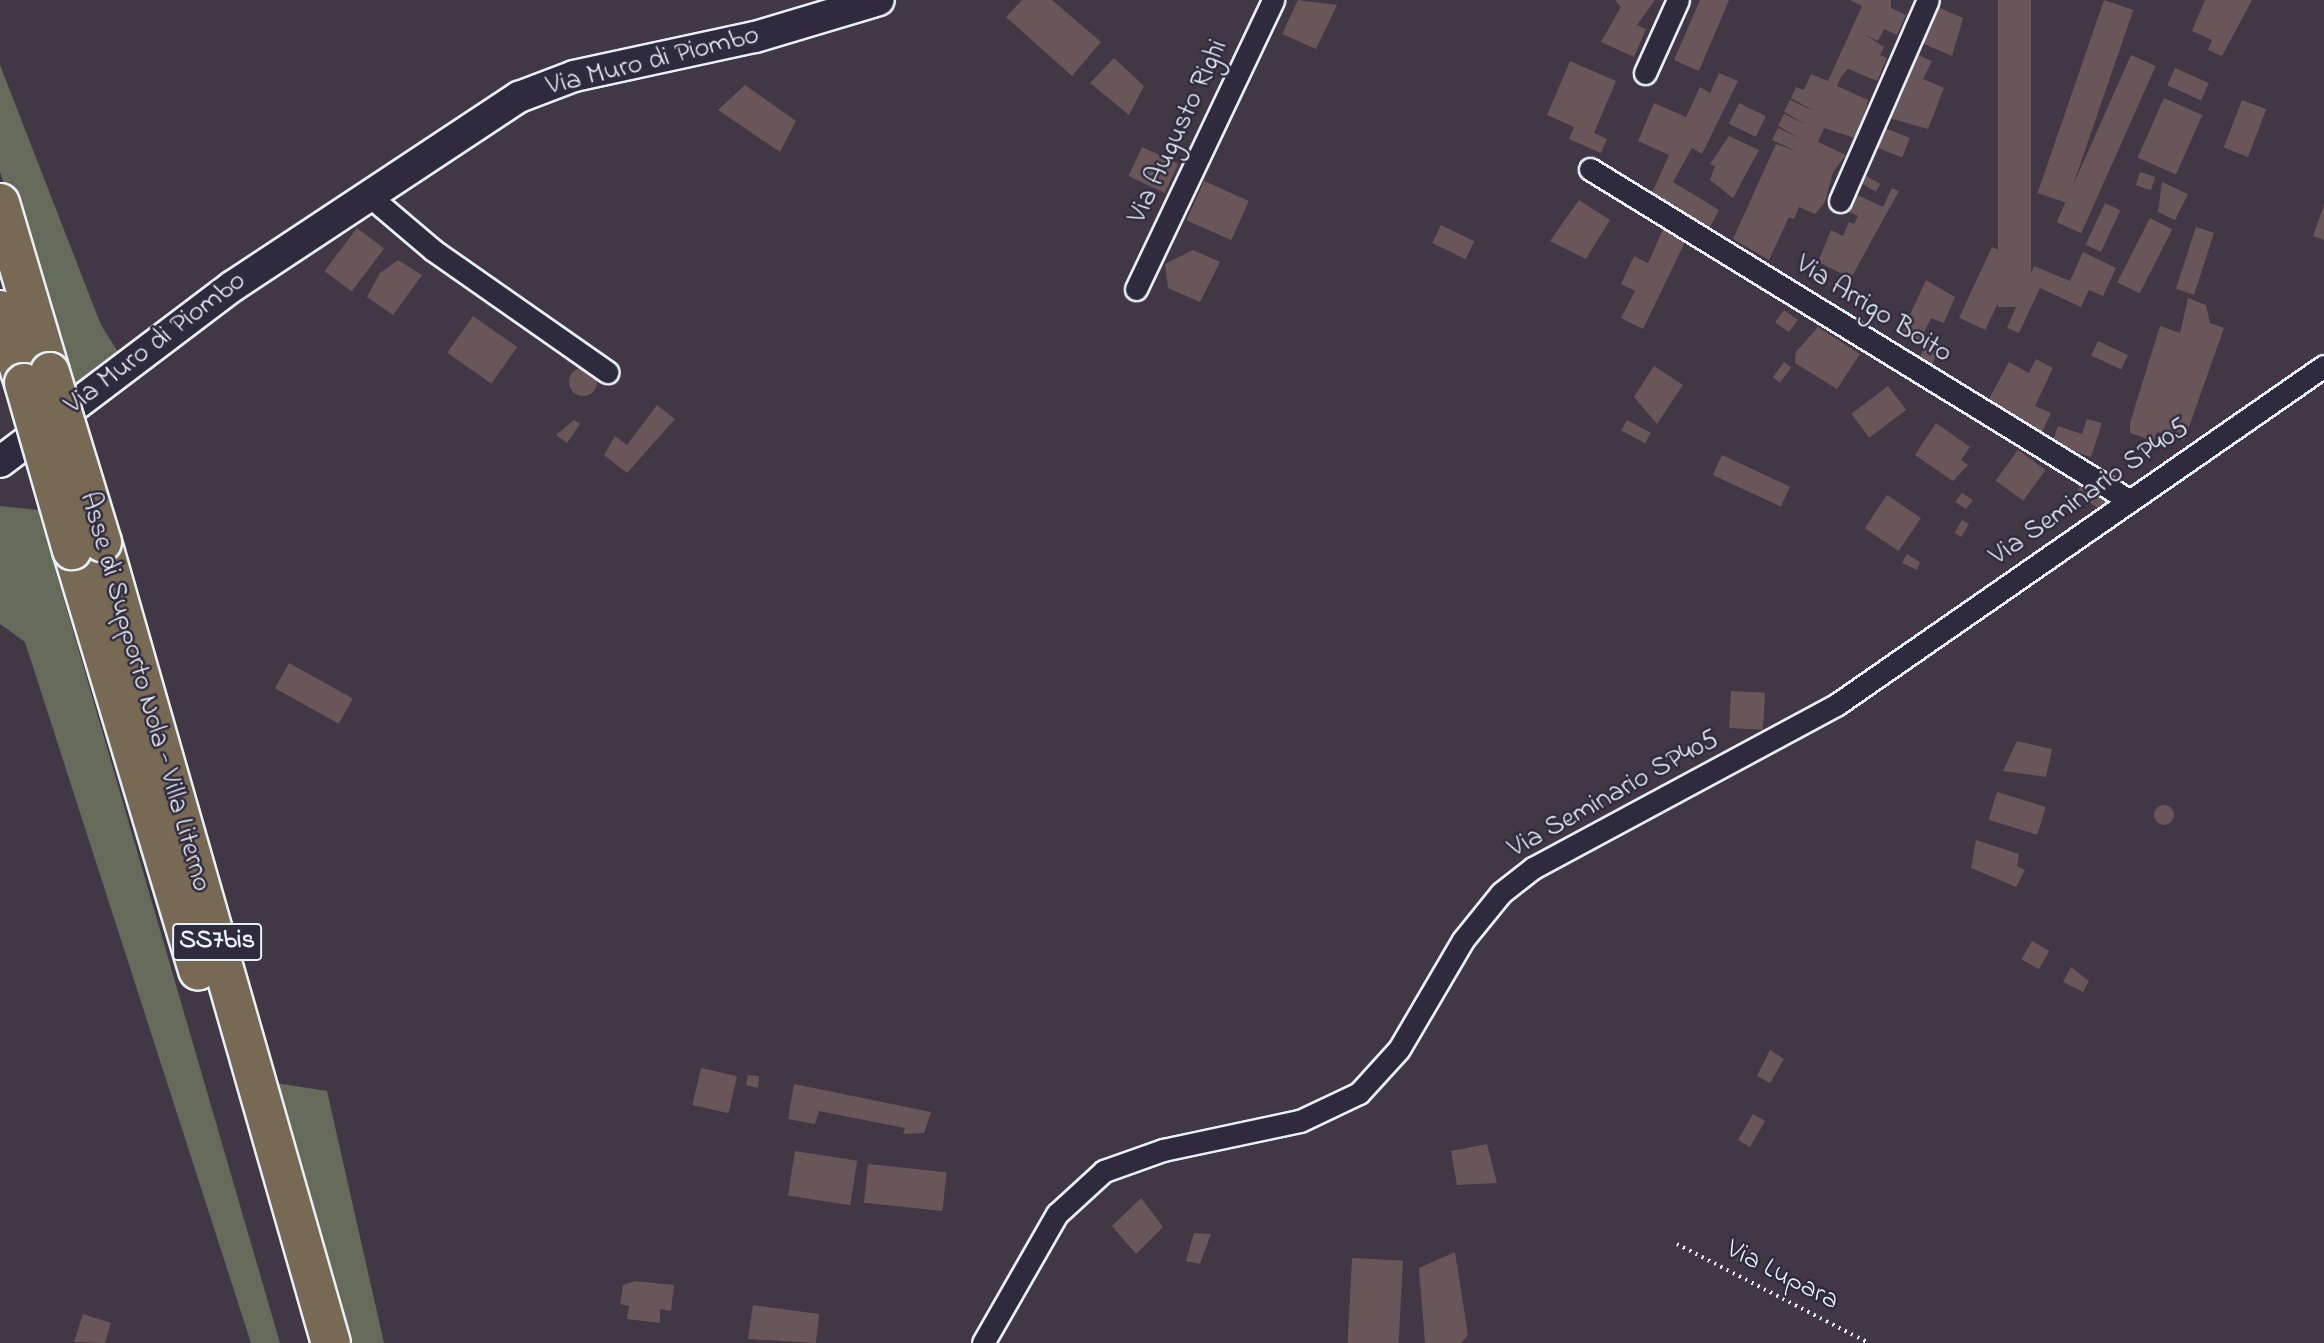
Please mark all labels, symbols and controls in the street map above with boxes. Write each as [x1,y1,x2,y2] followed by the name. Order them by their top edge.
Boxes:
[543,19,763,105] street label: Via Muro di Piombo
[1122,35,1236,229] street label: Via Augusto Righi
[1789,249,1957,371] street label: Via Arrigo Boito
[59,265,253,423] street label: Via Muro di Piombo
[1984,412,2196,574] street label: Via Seminario SP405
[71,488,217,896] street label: Asse di Supporto Nola - Villa Literno
[1503,723,1725,867] street label: Via Seminario SP405
[172,920,262,965] road number: SS7bis
[1720,1233,1844,1319] street label: Via Lupara

